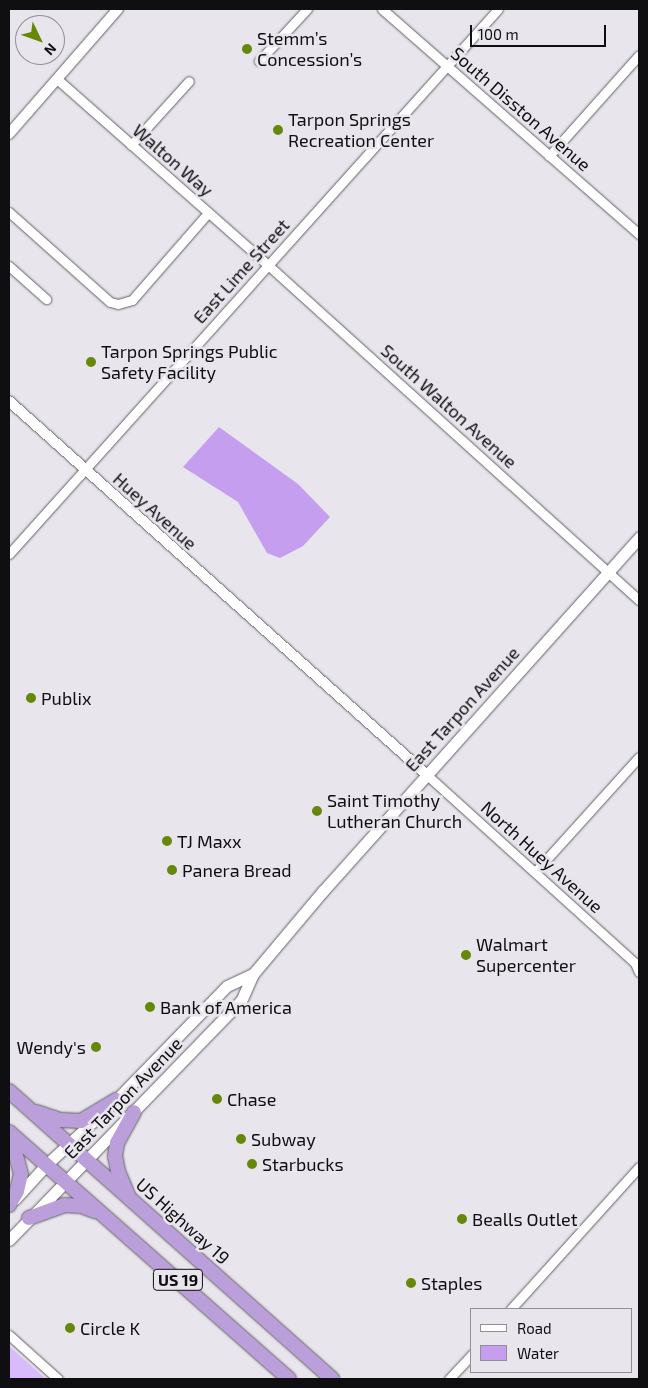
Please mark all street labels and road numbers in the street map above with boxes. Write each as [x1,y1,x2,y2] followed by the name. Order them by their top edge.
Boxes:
[447,42,595,176] street label: South Disston Avenue
[128,119,218,201] street label: Walton Way
[188,214,294,328] street label: East Lime Street
[376,339,522,473] street label: South Walton Avenue
[108,468,202,554] street label: Huey Avenue
[400,642,524,776] street label: East Tarpon Avenue
[476,796,608,918] street label: North Huey Avenue
[59,1032,187,1164] street label: East Tarpon Avenue
[132,1173,234,1269] street label: US Highway 19
[152,1266,204,1294] road number: US 19

